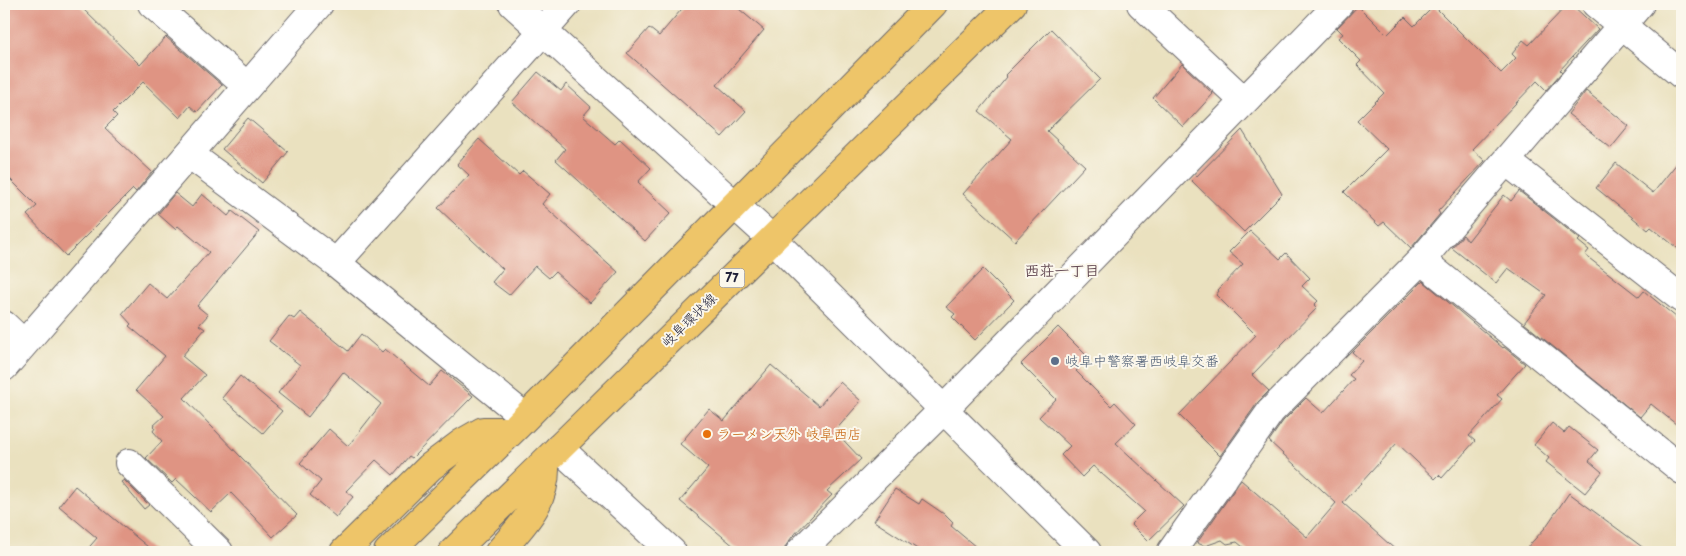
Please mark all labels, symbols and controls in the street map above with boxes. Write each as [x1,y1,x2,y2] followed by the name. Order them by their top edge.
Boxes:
[1024,258,1100,281] district label: 西荘一丁目
[720,268,744,288] road number: 77
[656,288,721,352] street label: 岐阜環状線
[1065,350,1219,371] place label: 岐阜中警察署西岐阜交番
[1049,355,1061,367] marker: 岐阜中警察署西岐阜交番
[717,423,862,444] place label: ラーメン天外 岐阜西店
[701,428,713,440] marker: ラーメン天外 岐阜西店

